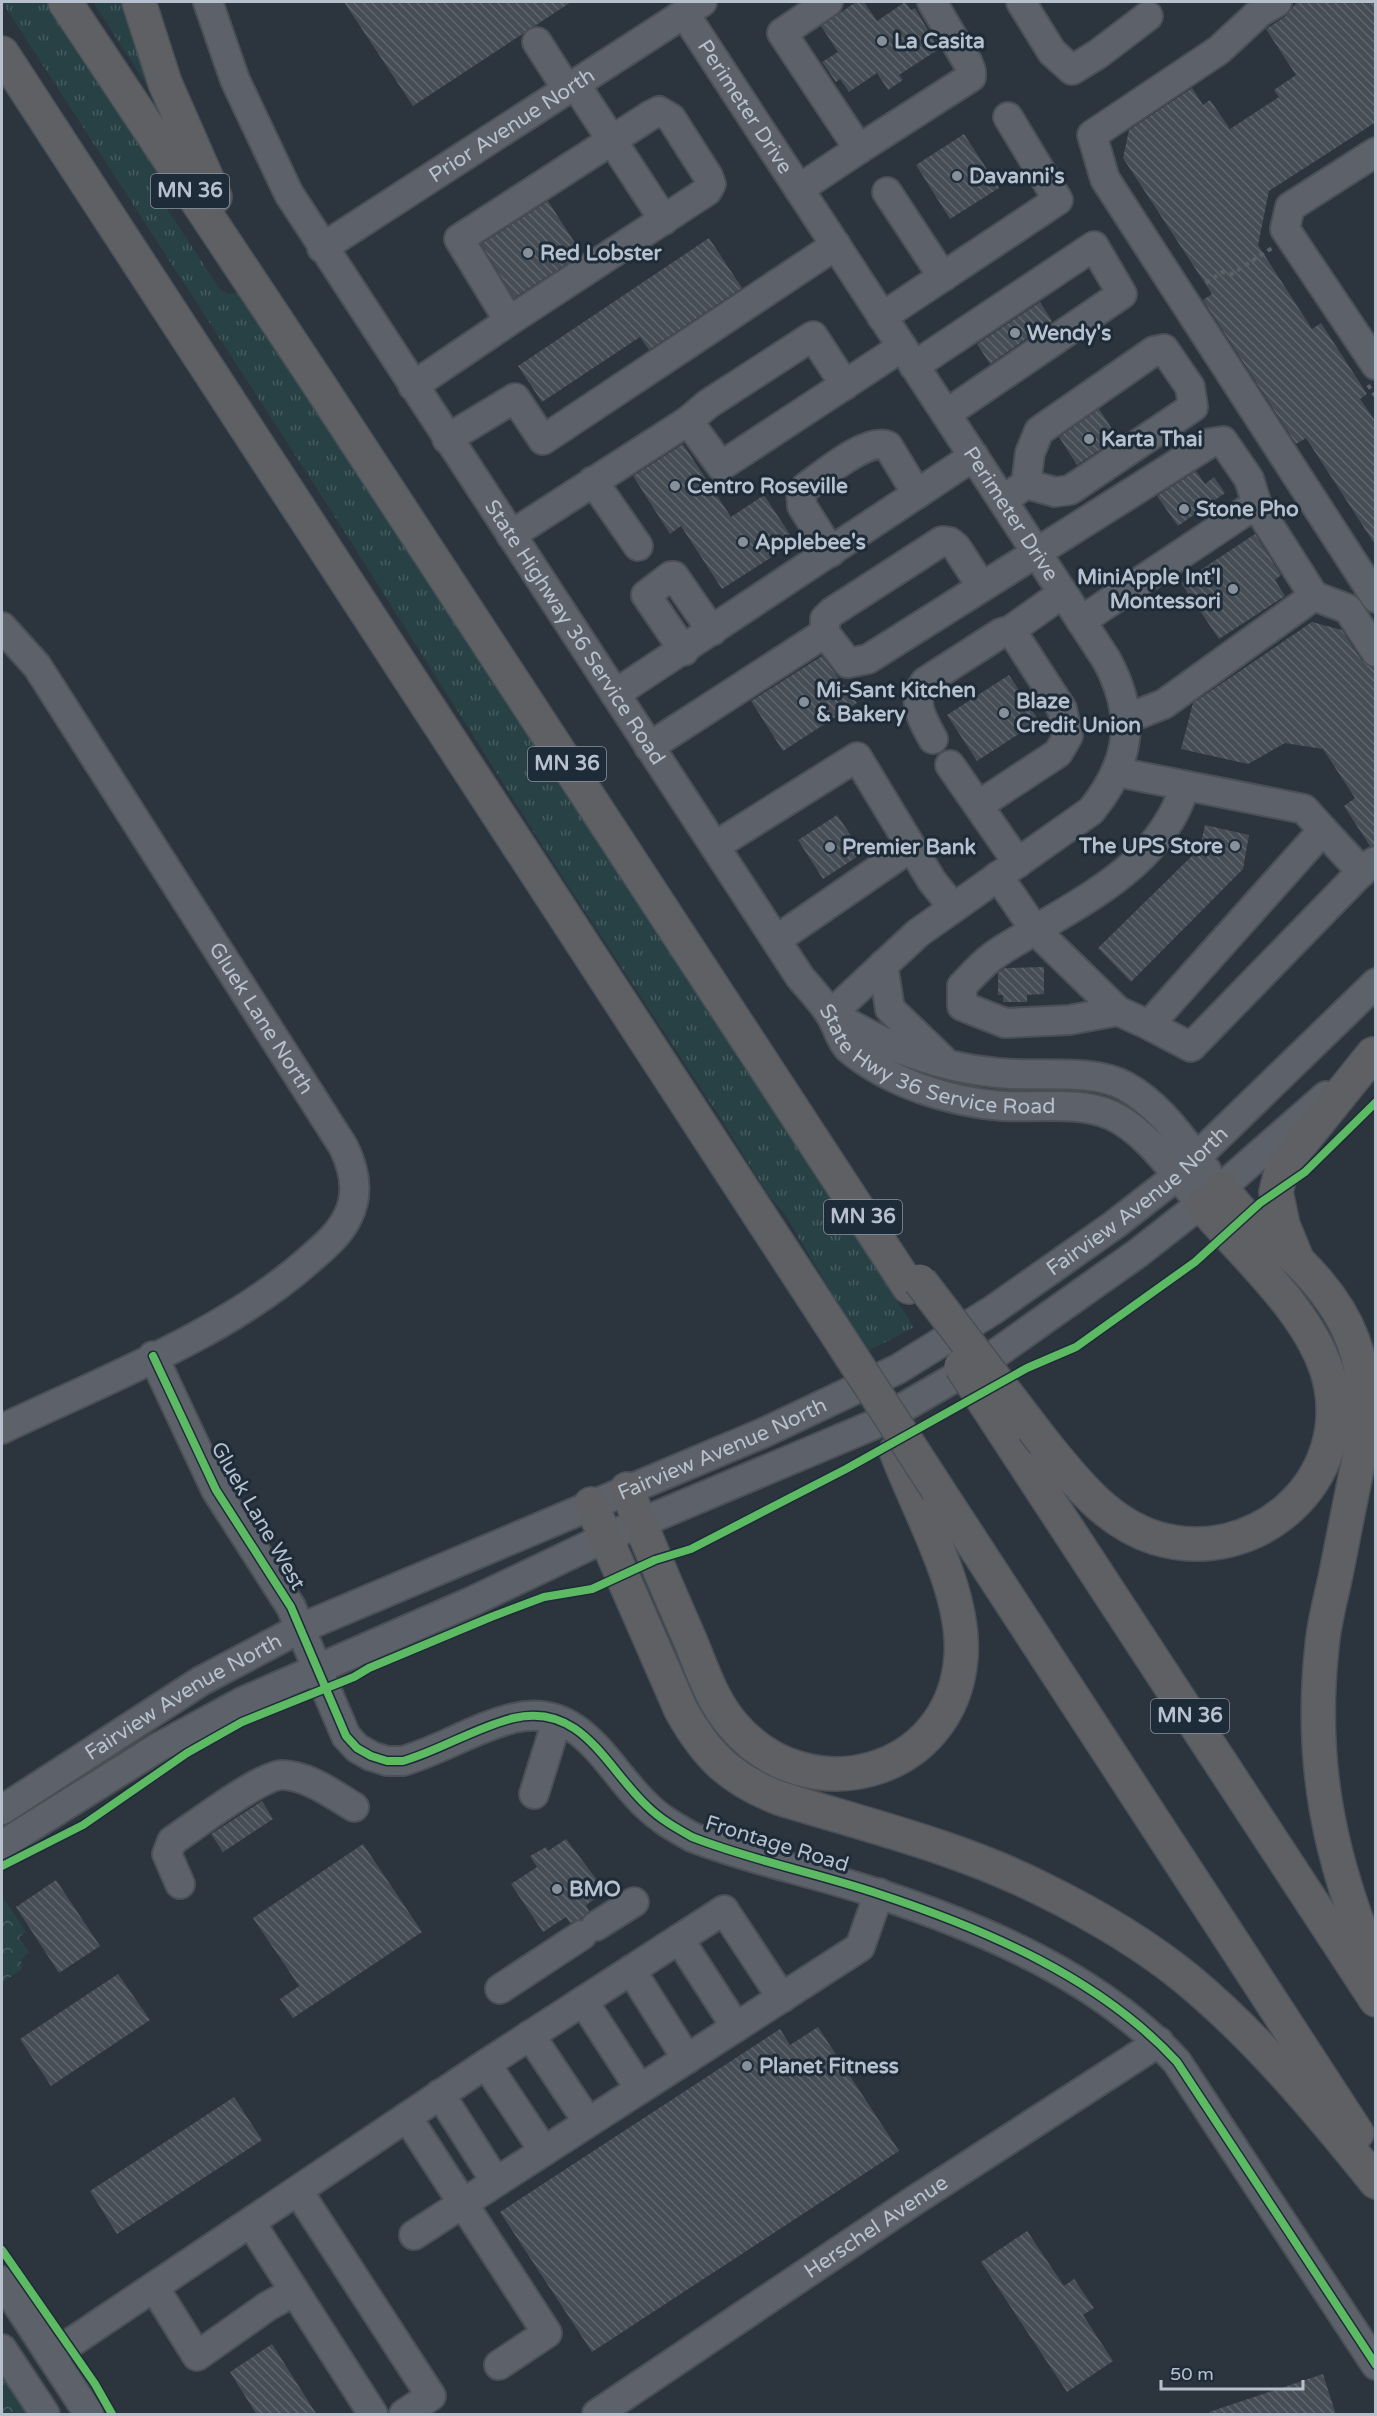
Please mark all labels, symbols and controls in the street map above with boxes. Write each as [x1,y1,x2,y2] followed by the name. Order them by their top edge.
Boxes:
[894,29,985,54] place label: La Casita
[875,34,889,48] marker: La Casita
[692,35,798,179] street label: Perimeter Drive
[424,62,599,188] street label: Prior Avenue North
[969,164,1065,189] place label: Davanni's
[950,169,964,183] marker: Davanni's
[151,174,229,208] road number: MN 36
[540,241,662,266] place label: Red Lobster
[521,246,535,260] marker: Red Lobster
[1027,321,1111,346] place label: Wendy's
[1008,326,1022,340] marker: Wendy's
[1101,427,1203,452] place label: Karta Thai
[1082,432,1096,446] marker: Karta Thai
[958,442,1064,586] street label: Perimeter Drive
[687,474,848,499] place label: Centro Roseville
[668,479,682,493] marker: Centro Roseville
[479,495,671,769] street label: State Highway 36 Service Road
[1196,497,1299,522] place label: Stone Pho
[1177,502,1191,516] marker: Stone Pho
[755,530,866,555] place label: Applebee's
[736,535,750,549] marker: Applebee's
[1077,565,1221,614] place label: MiniApple Int'l Montessori
[1226,582,1240,596] marker: MiniApple Int'l Montessori
[816,678,976,727] place label: Mi-Sant Kitchen & Bakery
[1016,689,1141,738] place label: Blaze Credit Union
[797,695,811,709] marker: Mi-Sant Kitchen & Bakery
[997,706,1011,720] marker: Blaze Credit Union
[528,747,606,781] road number: MN 36
[1078,834,1223,859] place label: The UPS Store
[842,835,977,860] place label: Premier Bank
[1228,839,1242,853] marker: The UPS Store
[823,840,837,854] marker: Premier Bank
[204,938,319,1099] street label: Gluek Lane North
[814,999,1056,1119] street label: State Hwy 36 Service Road
[1042,1121,1233,1281] street label: Fairview Avenue North
[824,1200,902,1234] road number: MN 36
[614,1392,831,1505] street label: Fairview Avenue North
[205,1437,311,1595] street label: Gluek Lane West
[80,1628,286,1765] street label: Fairview Avenue North
[1151,1699,1229,1733] road number: MN 36
[702,1810,852,1878] street label: Frontage Road
[569,1877,621,1902] place label: BMO
[550,1882,564,1896] marker: BMO
[759,2054,899,2079] place label: Planet Fitness
[740,2059,754,2073] marker: Planet Fitness
[799,2170,952,2283] street label: Herschel Avenue
[1161,2353,1304,2391] scale bar
[1170,2363,1214,2385] text: 50 m

